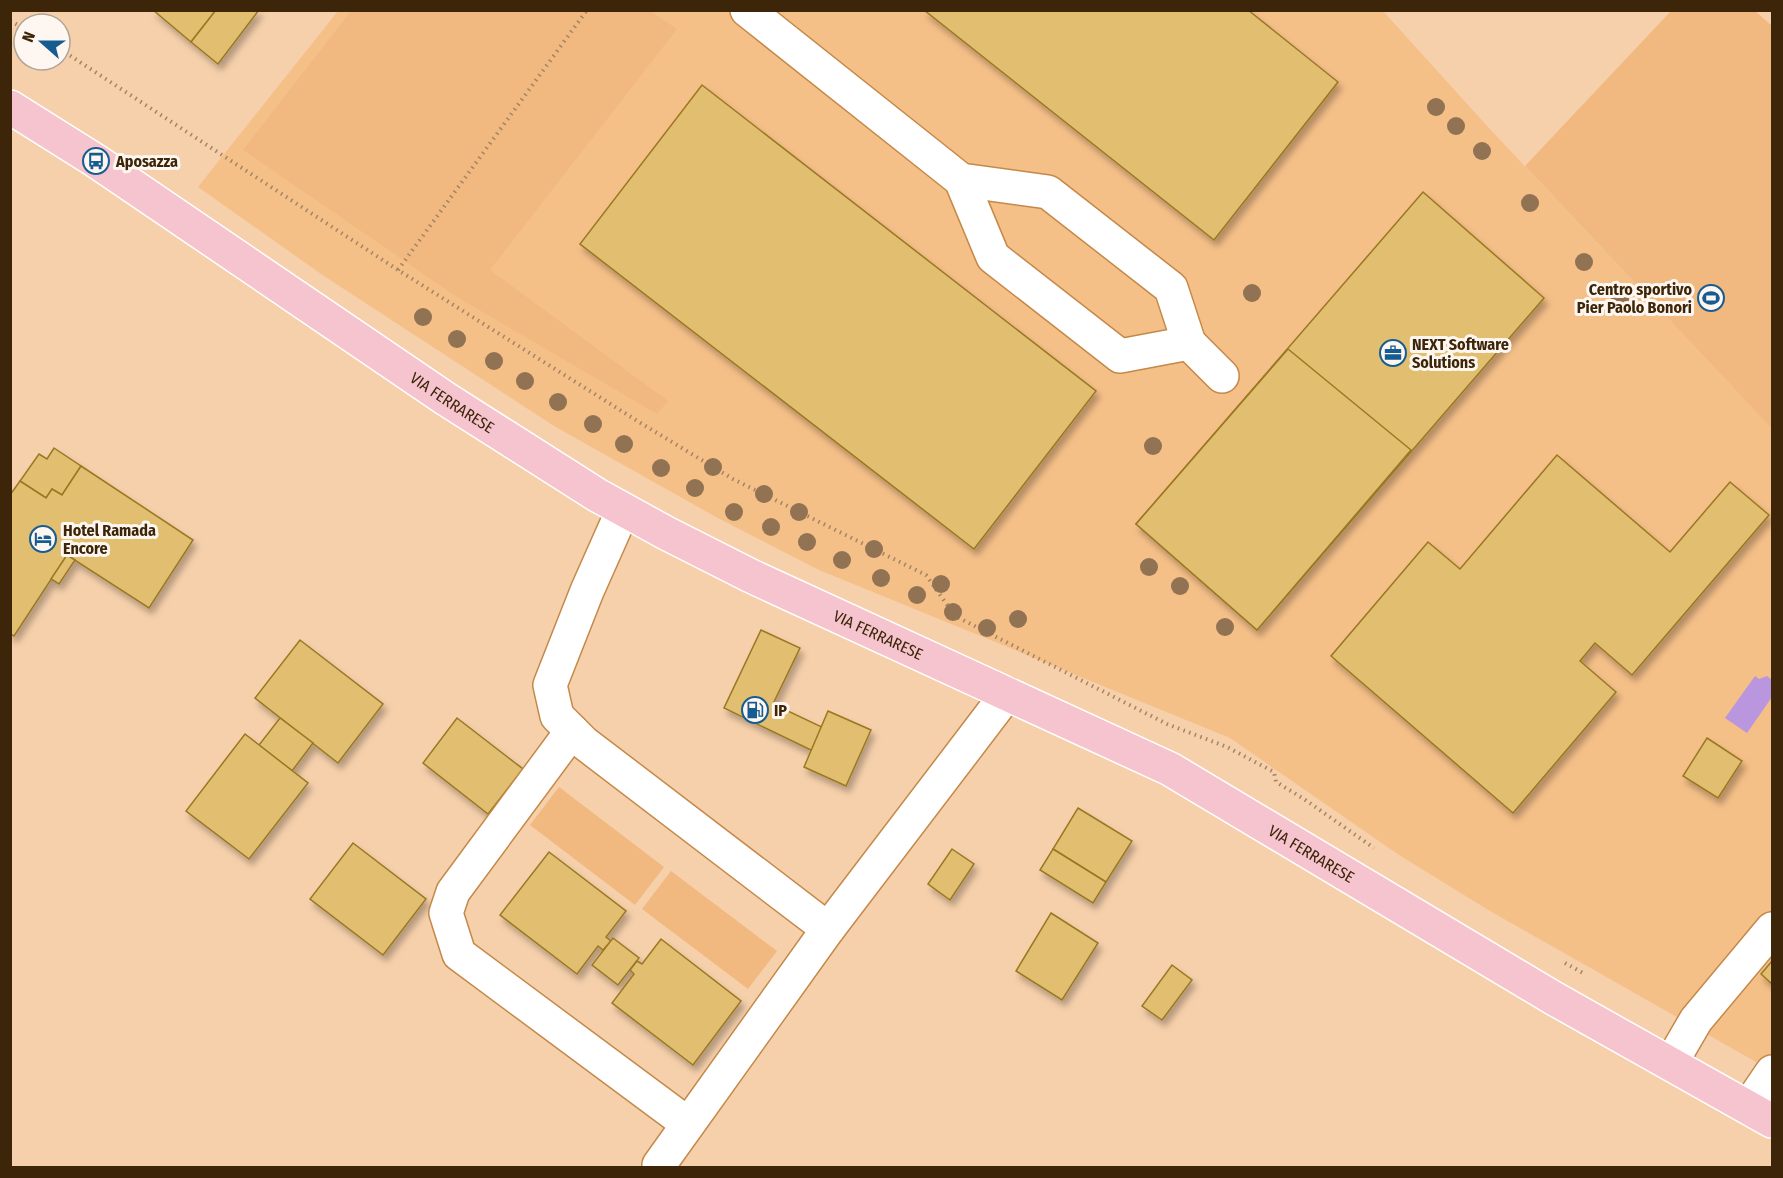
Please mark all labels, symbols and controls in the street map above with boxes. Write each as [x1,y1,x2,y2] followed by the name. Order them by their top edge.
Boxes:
[12,12,72,72] north arrow
[18,29,39,45] text: N
[81,146,111,176] bus stop icon: Aposazza
[115,152,178,171] place label: Aposazza
[1577,280,1692,317] place label: Centro sportivo Pier Paolo Bonori
[1696,283,1726,313] sports icon: Centro sportivo Pier Paolo Bonori
[1412,335,1509,372] place label: NEXT Software Solutions
[1378,338,1408,368] office icon: NEXT Software Solutions
[406,368,498,437] street label: VIA FERRARESE
[63,521,156,558] place label: Hotel Ramada Encore
[28,524,58,554] hotel icon: Hotel Ramada Encore
[830,606,926,664] street label: VIA FERRARESE
[740,695,770,725] fuel station icon: IP
[774,701,787,720] place label: IP
[1265,821,1358,887] street label: VIA FERRARESE

